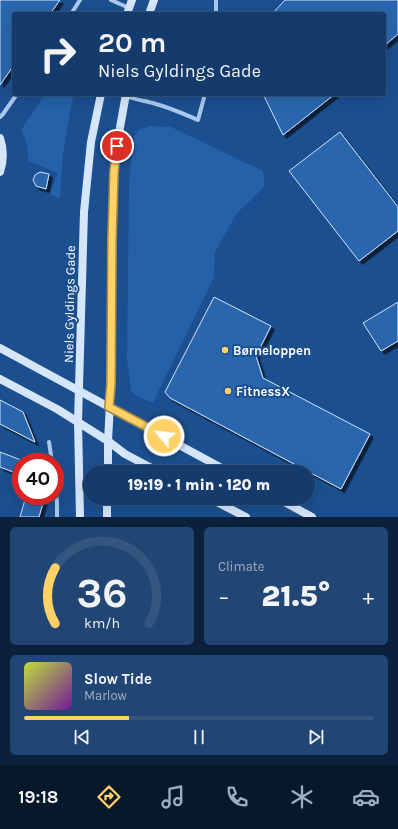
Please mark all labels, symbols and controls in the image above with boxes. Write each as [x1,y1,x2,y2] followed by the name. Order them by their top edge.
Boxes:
[98,26,166,59] text: 20 m
[32,28,84,80] icon: right
[98,60,261,82] text: Niels Gyldings Gade
[100,129,134,163] pin
[106,135,128,157] icon: arrive
[61,245,78,363] street label: Niels Gyldings Gade
[233,343,311,358] place label: Børneloppen
[220,345,230,355] marker: Børneloppen
[236,384,290,399] place label: FitnessX
[223,386,233,396] marker: FitnessX
[143,415,185,457] position arrow
[12,453,64,505] speed limit sign: 40
[128,476,270,494] text: 19:19 · 1 min · 120 m
[218,559,264,574] text: Climate
[76,569,128,617] text: 36
[261,578,331,614] text: 21.5°
[218,584,230,610] text: −
[362,584,374,610] text: +
[84,615,120,632] text: km/h
[84,670,152,688] text: Slow Tide
[84,688,127,703] text: Marlow
[71,726,93,748] icon: previous
[188,726,210,748] icon: pause
[305,726,327,748] icon: next
[95,783,123,811] icon: directions
[159,783,187,811] icon: music
[223,783,251,811] icon: phone
[288,783,316,811] icon: climate
[352,783,380,811] icon: car
[18,786,58,808] text: 19:18

